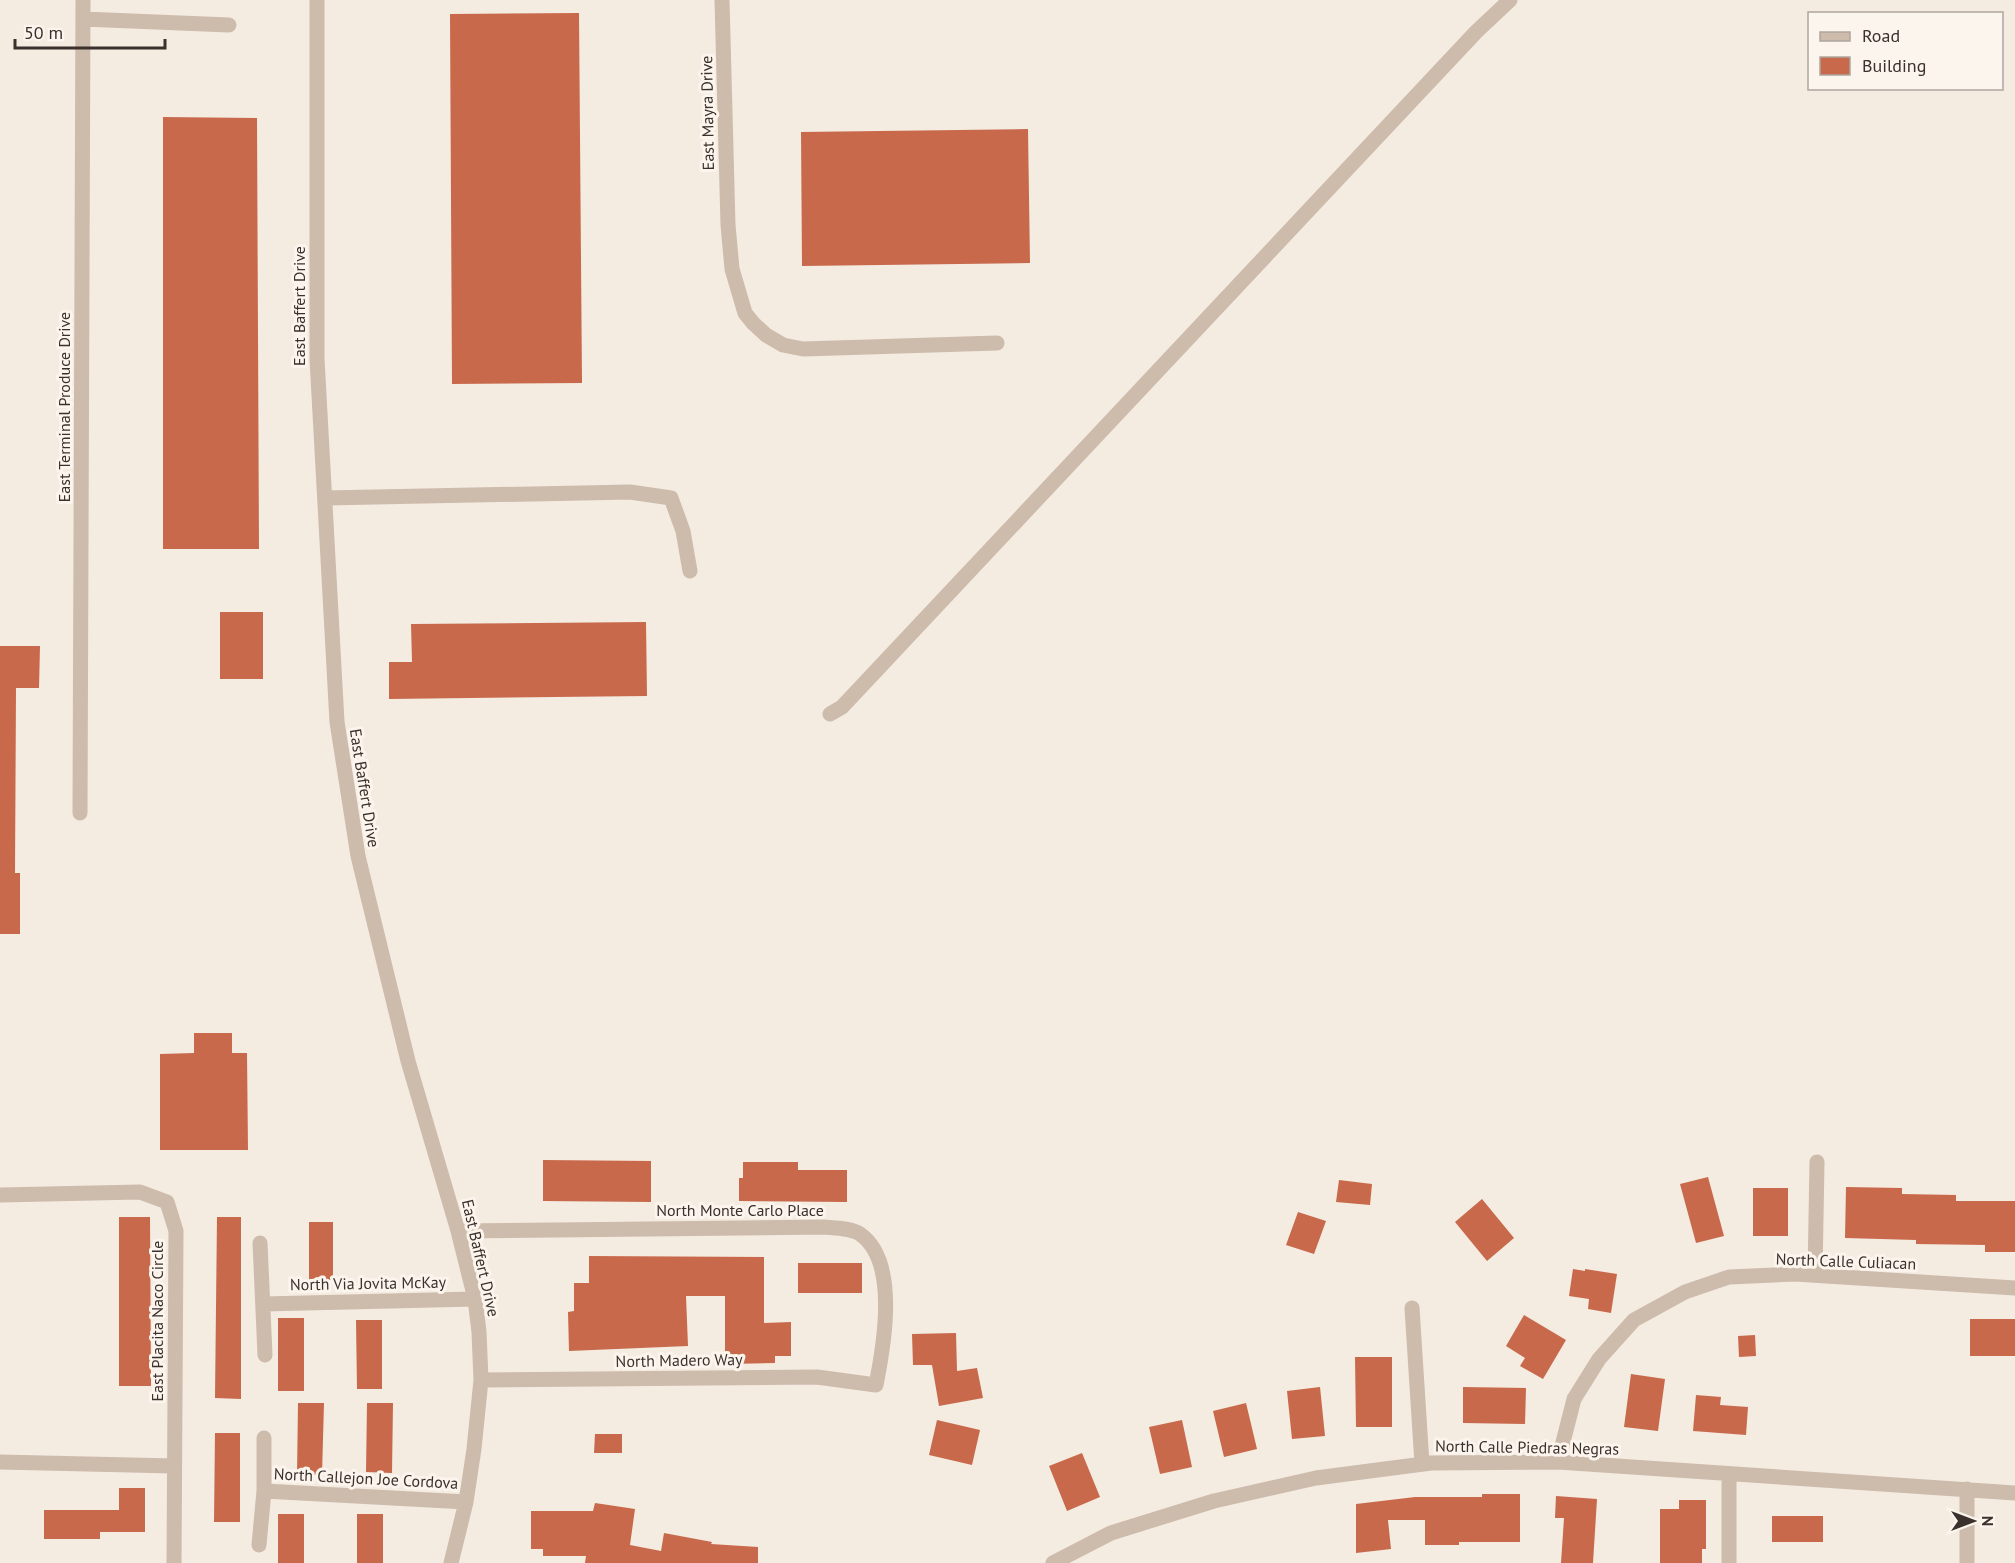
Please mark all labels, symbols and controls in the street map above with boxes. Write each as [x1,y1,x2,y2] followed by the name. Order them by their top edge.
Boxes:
[15,12,165,50] scale bar
[1808,12,2003,90] legend
[24,21,63,44] text: 50 m
[1862,24,1900,47] text: Road
[1862,54,1926,77] text: Building
[696,56,718,170] street label: East Mayra Drive
[289,246,309,366] street label: East Baffert Drive
[54,312,74,502] street label: East Terminal Produce Drive
[346,727,384,849] street label: East Baffert Drive
[458,1197,504,1319] street label: East Baffert Drive
[656,1200,824,1220] street label: North Monte Carlo Place
[147,1241,167,1401] street label: East Placita Naco Circle
[1775,1249,1917,1273] street label: North Calle Culiacan
[290,1272,447,1294] street label: North Via Jovita McKay
[615,1349,743,1371] street label: North Madero Way
[1435,1435,1619,1459] street label: North Calle Piedras Negras
[273,1463,459,1493] street label: North Callejon Joe Cordova
[1943,1491,2003,1551] north arrow
[1978,1516,1998,1526] text: N

